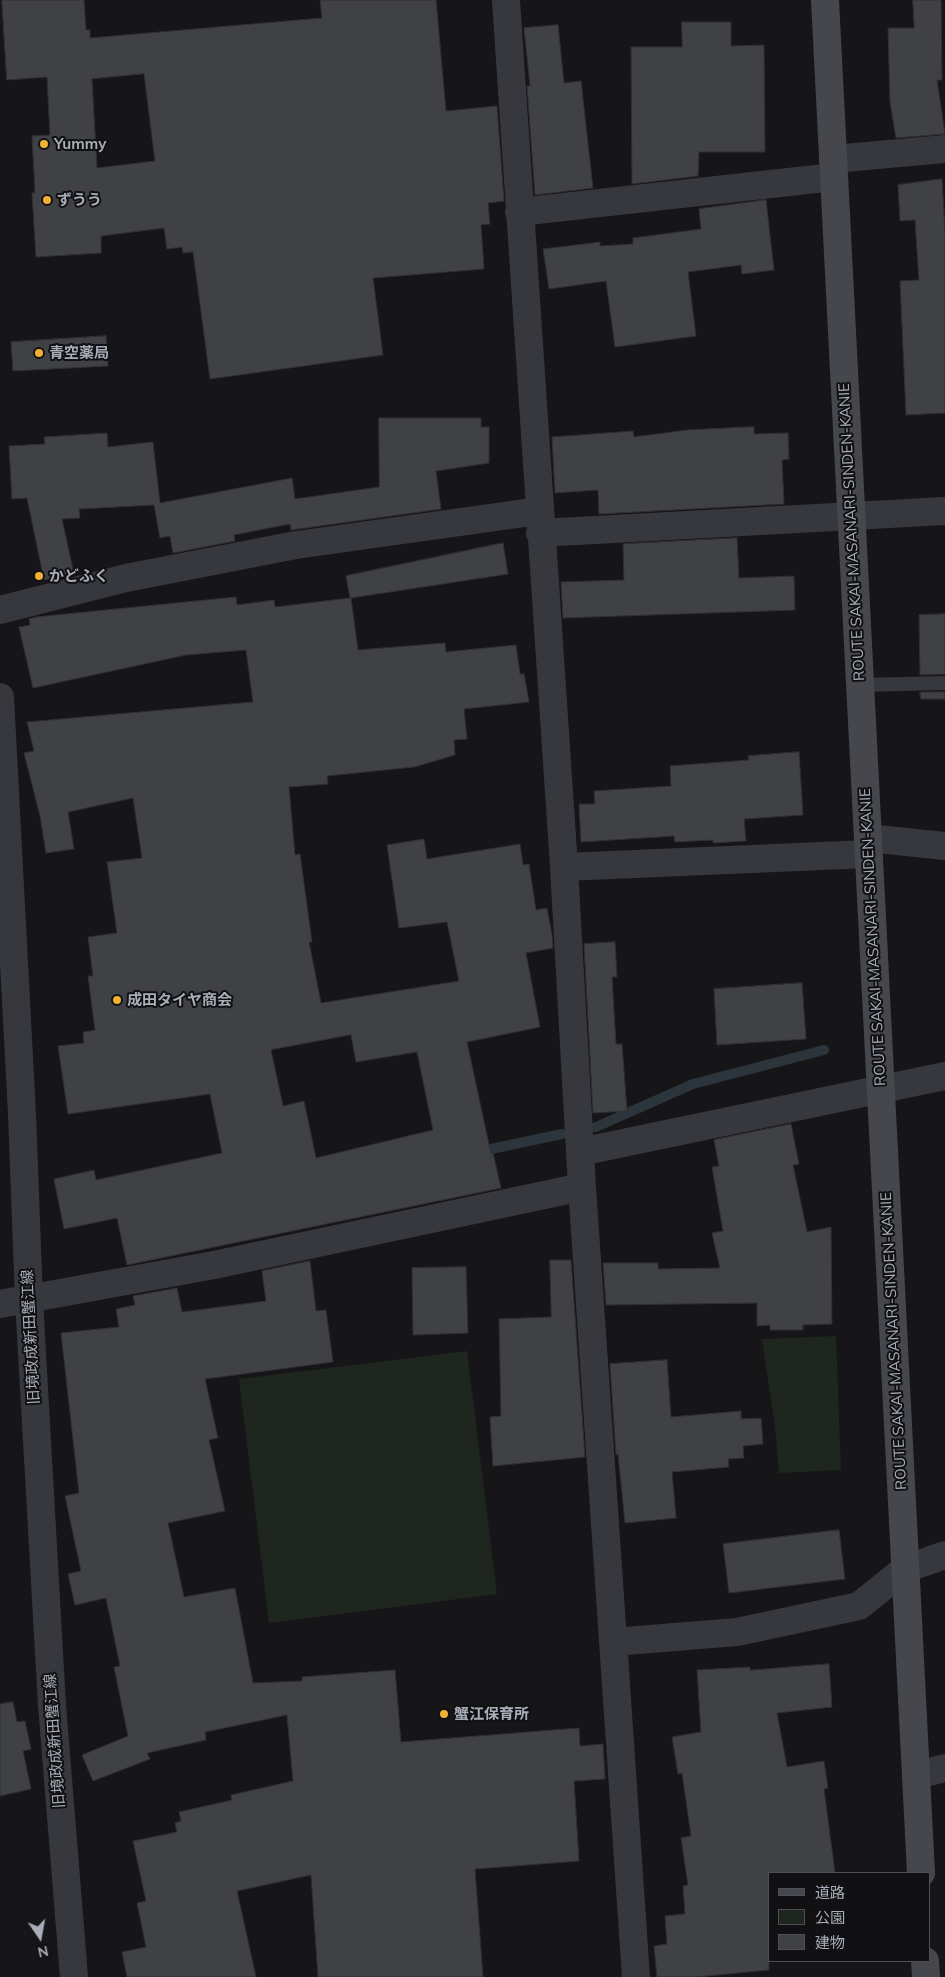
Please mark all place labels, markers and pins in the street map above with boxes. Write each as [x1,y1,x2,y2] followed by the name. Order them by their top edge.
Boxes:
[54,135,106,153] place label: Yummy
[38,138,50,150] marker: Yummy
[57,191,102,209] place label: ずうう
[41,194,53,206] marker: ずうう
[49,344,109,362] place label: 青空薬局
[33,347,45,359] marker: 青空薬局
[49,567,109,585] place label: かどふく
[33,570,45,582] marker: かどふく
[127,991,232,1009] place label: 成田タイヤ商会
[111,994,123,1006] marker: 成田タイヤ商会
[454,1705,529,1723] place label: 蟹江保育所
[438,1708,450,1720] marker: 蟹江保育所

